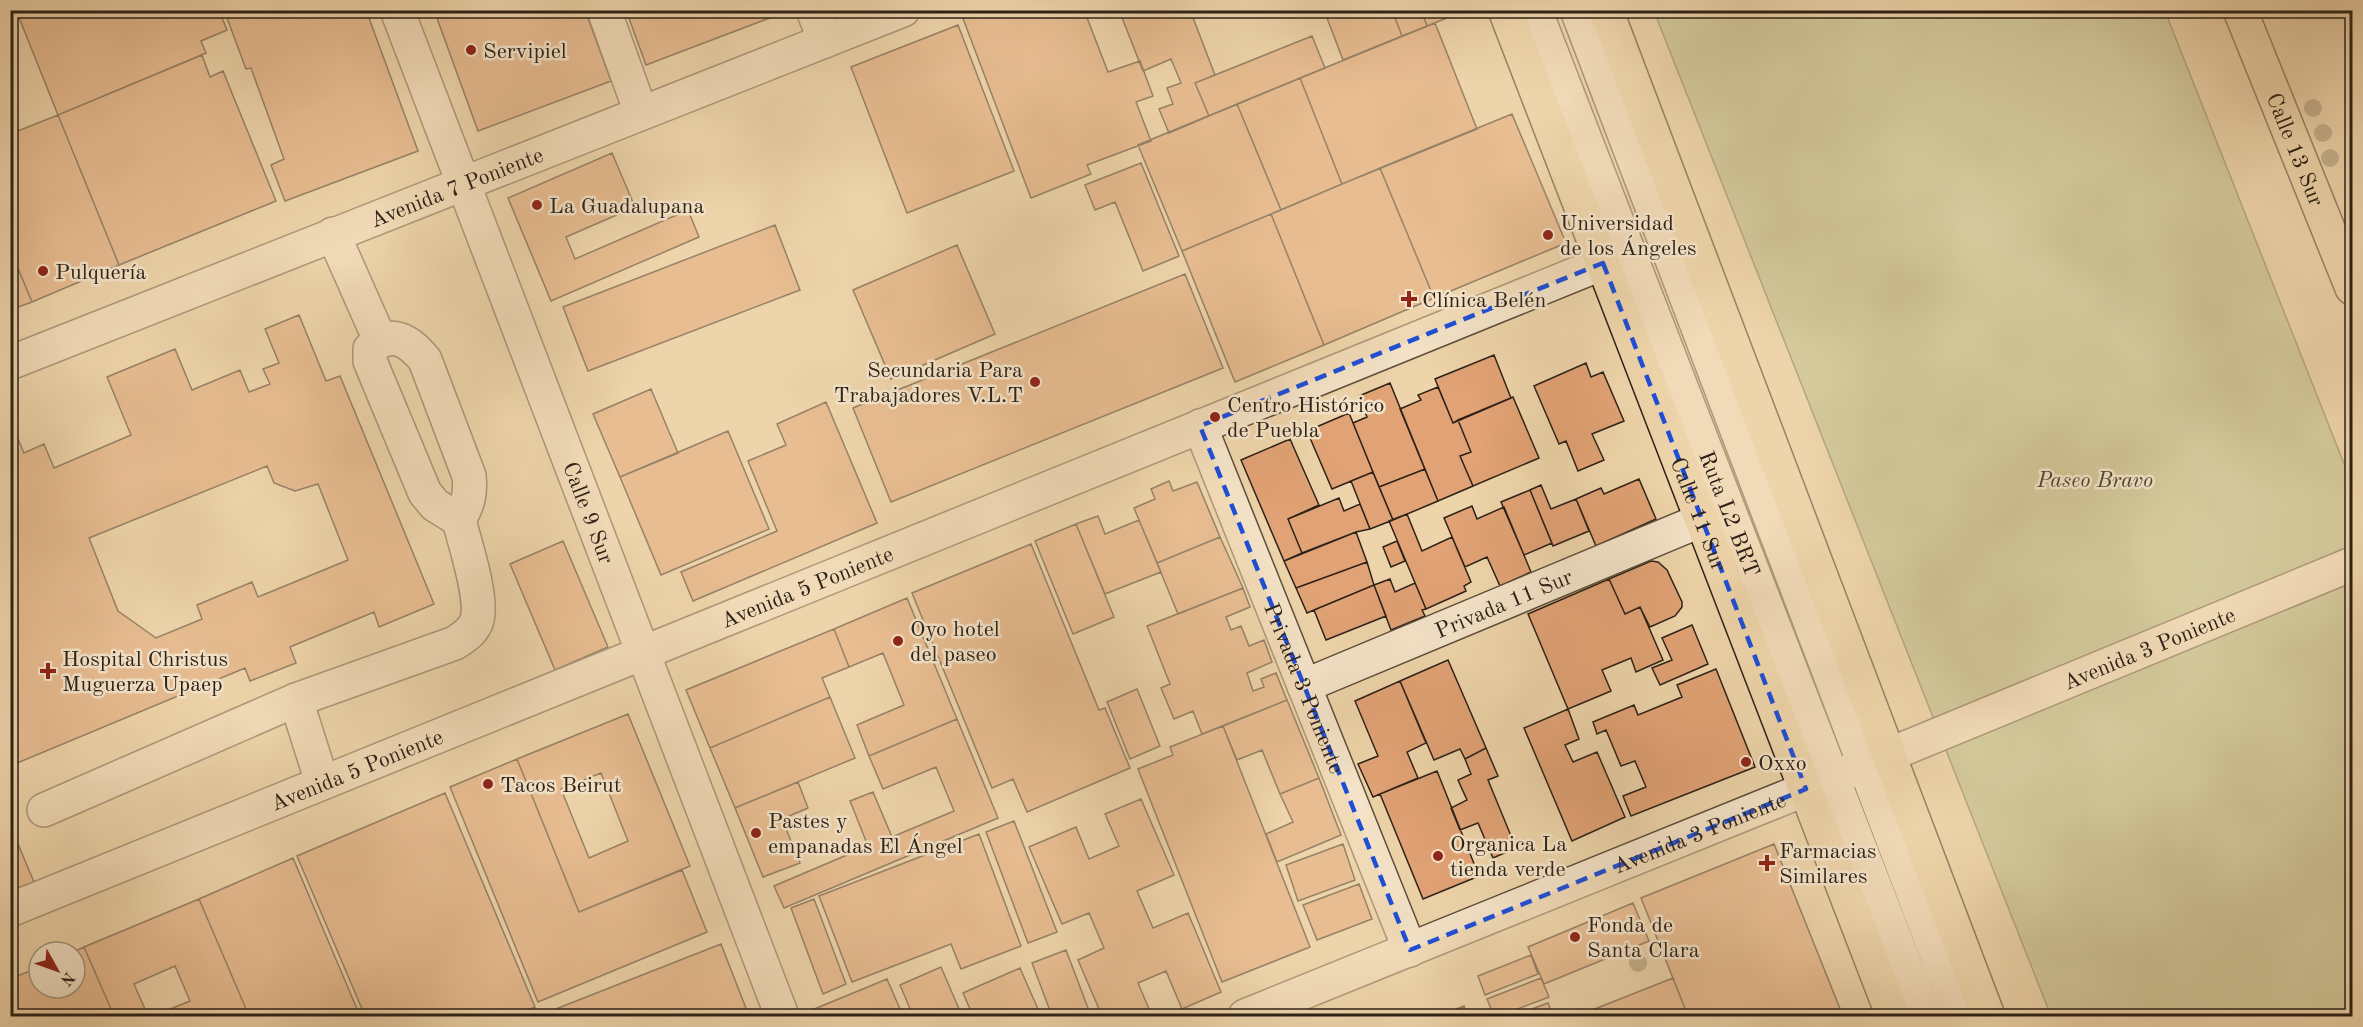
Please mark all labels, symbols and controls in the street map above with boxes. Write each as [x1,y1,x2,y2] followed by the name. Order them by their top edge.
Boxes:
[483,41,567,63] place label: Servipiel
[464,43,478,57] marker: Servipiel
[2262,90,2327,210] street label: Calle 13 Sur
[368,144,547,232] street label: Avenida 7 Poniente
[549,196,704,218] place label: La Guadalupana
[530,198,544,212] marker: La Guadalupana
[1560,213,1697,260] place label: Universidad de los Ángeles
[1541,228,1555,242] marker: Universidad de los Ángeles
[55,262,147,284] place label: Pulquería
[36,264,50,278] marker: Pulquería
[1400,290,1418,308] marker: Clínica Belén
[1422,290,1546,312] place label: Clínica Belén
[834,360,1023,407] place label: Secundaria Para Trabajadores V.L.T
[1028,375,1042,389] marker: Secundaria Para Trabajadores V.L.T
[1227,395,1384,442] place label: Centro Histórico de Puebla
[1208,410,1222,424] marker: Centro Histórico de Puebla
[1694,448,1763,580] street label: Ruta L2 BRT
[1666,455,1729,574] street label: Calle 11 Sur
[558,459,617,567] street label: Calle 9 Sur
[2036,470,2153,492] park label: Paseo Bravo
[718,543,897,633] street label: Avenida 5 Poniente
[1432,566,1576,643] street label: Privada 11 Sur
[1259,600,1347,777] street label: Privada 3 Poniente
[2060,604,2239,695] street label: Avenida 3 Poniente
[910,619,1000,666] place label: Oyo hotel del paseo
[891,634,905,648] marker: Oyo hotel del paseo
[62,649,228,696] place label: Hospital Christus Muguerza Upaep
[39,662,57,680] marker: Hospital Christus Muguerza Upaep
[268,726,447,816] street label: Avenida 5 Poniente
[1758,753,1807,775] place label: Oxxo
[1739,755,1753,769] marker: Oxxo
[500,775,621,797] place label: Tacos Beirut
[481,777,495,791] marker: Tacos Beirut
[1611,789,1789,879] street label: Avenida 3 Poniente
[768,811,963,858] place label: Pastes y empanadas El Ángel
[749,826,763,840] marker: Pastes y empanadas El Ángel
[1450,834,1567,881] place label: Organica La tienda verde
[1779,841,1877,888] place label: Farmacias Similares
[1431,849,1445,863] marker: Organica La tienda verde
[1760,856,1774,870] marker: Farmacias Similares
[1587,915,1700,962] place label: Fonda de Santa Clara
[1568,930,1582,944] marker: Fonda de Santa Clara
[27,940,87,1000] north arrow
[56,969,77,989] text: N

